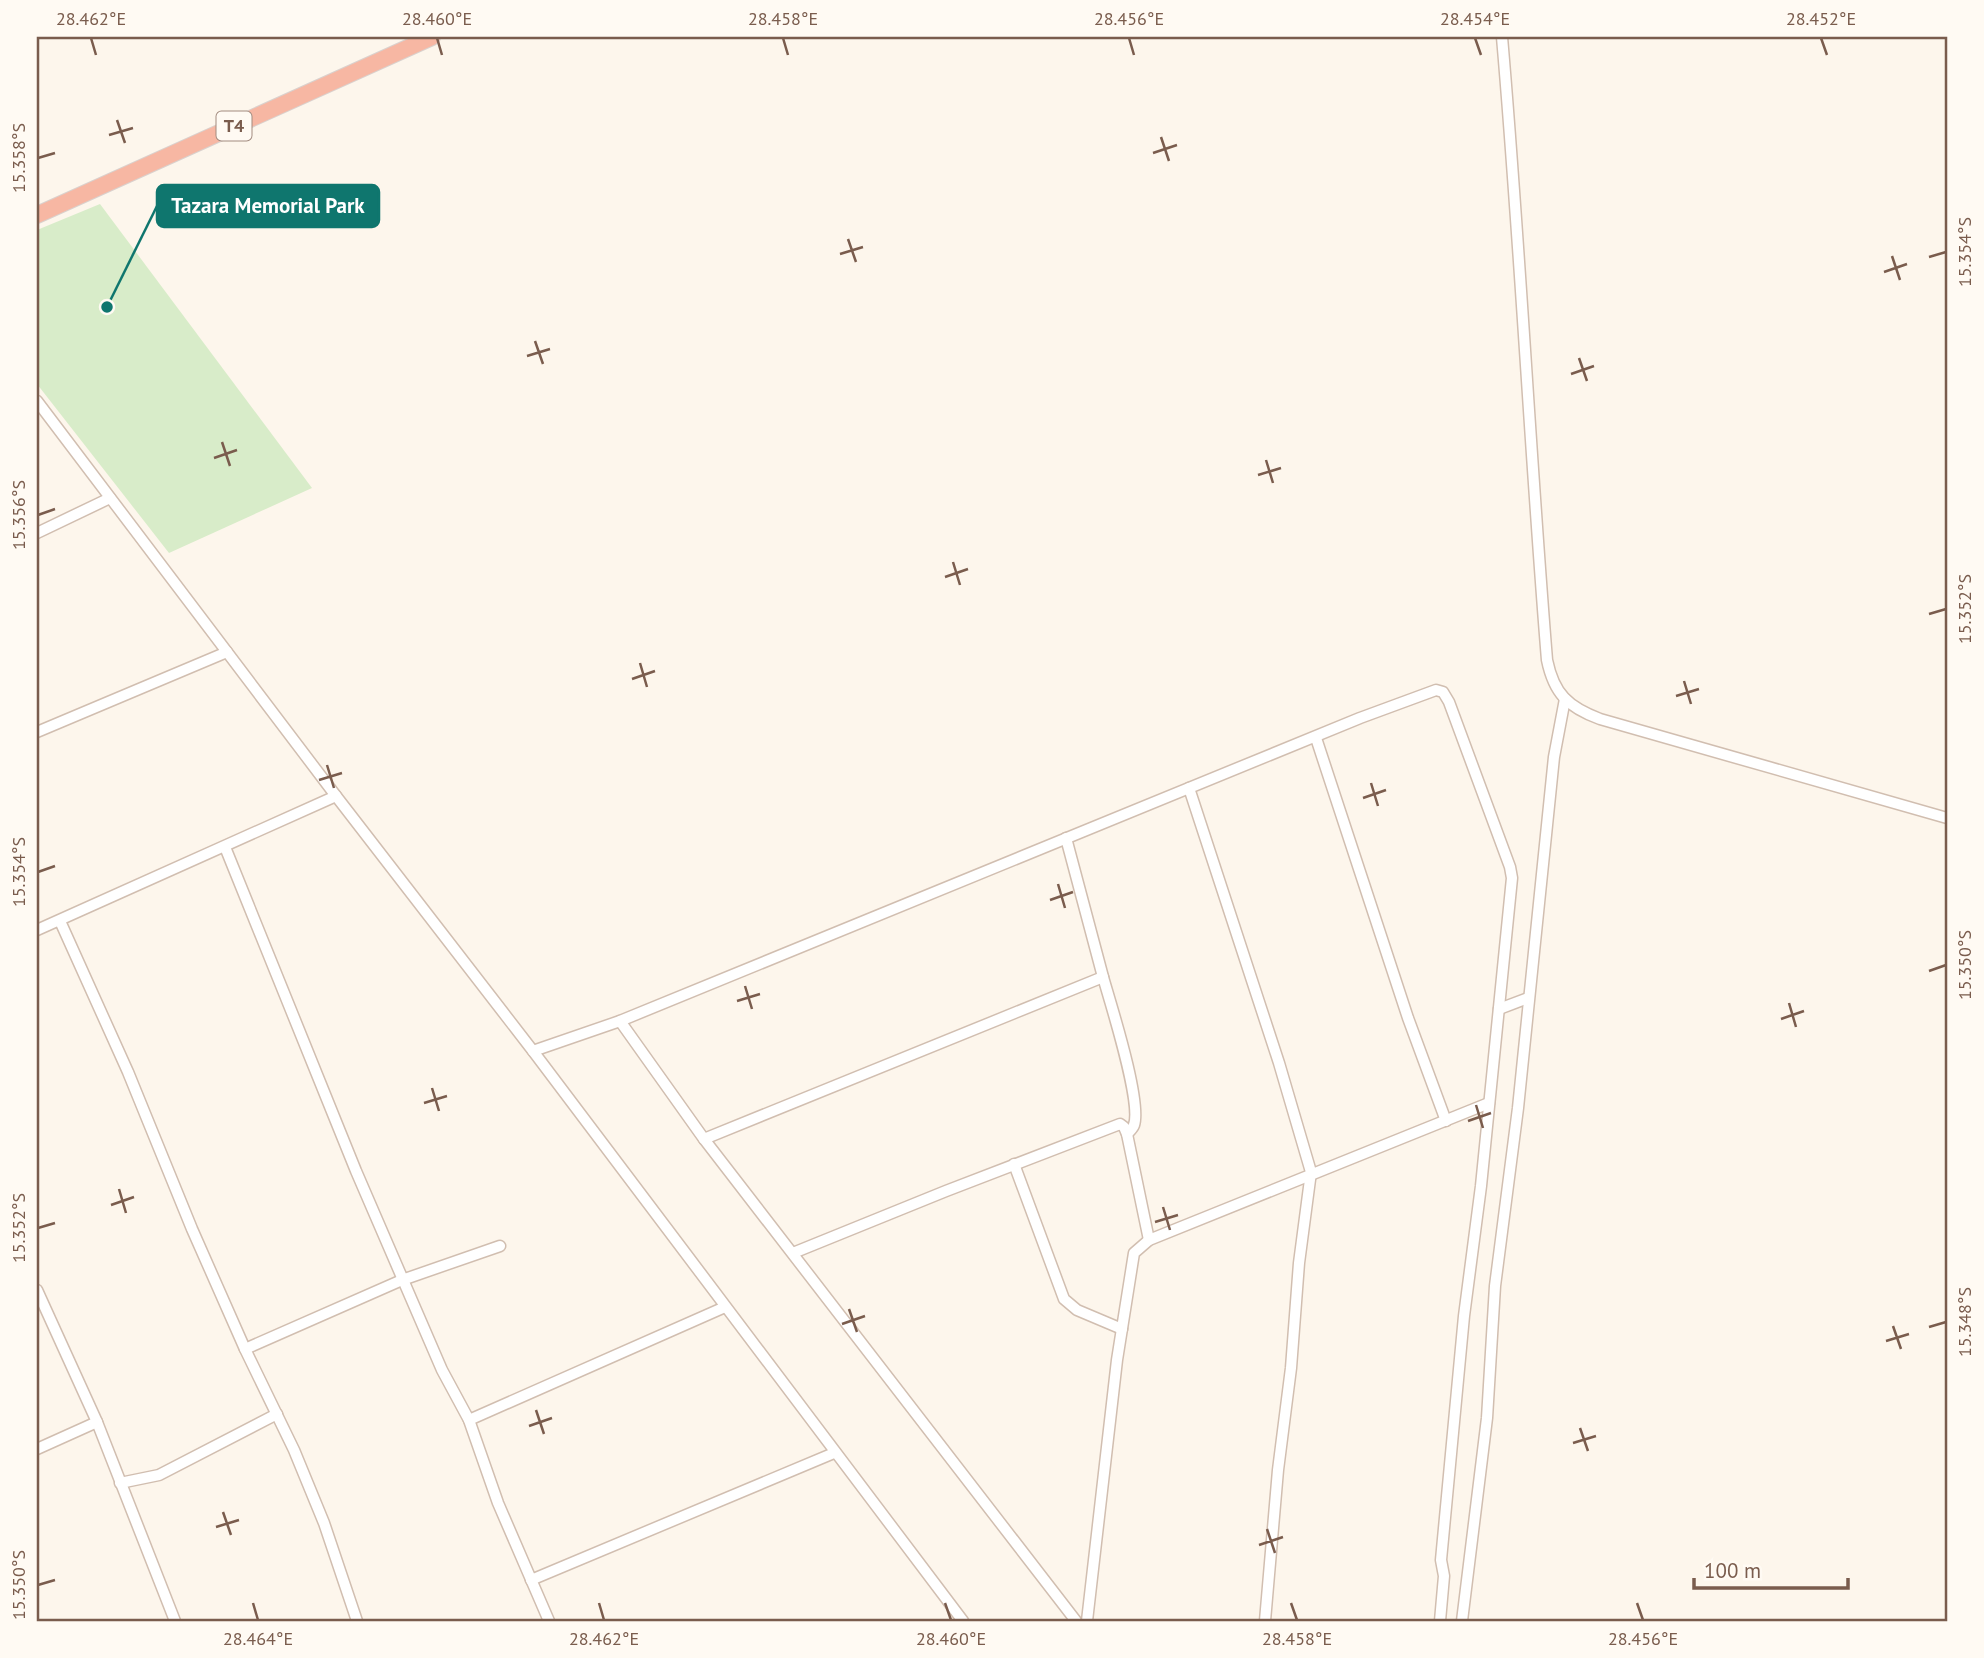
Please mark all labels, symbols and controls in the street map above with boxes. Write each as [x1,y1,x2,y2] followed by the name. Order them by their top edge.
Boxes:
[56,7,126,30] text: 28.462°E
[402,7,472,30] text: 28.460°E
[748,7,818,30] text: 28.458°E
[1094,7,1164,30] text: 28.456°E
[1440,7,1510,30] text: 28.454°E
[1786,7,1856,30] text: 28.452°E
[216,112,252,140] road number: T4
[7,123,30,193] text: 15.358°S
[157,185,379,227] callout: Tazara Memorial Park
[171,192,365,219] text: Tazara Memorial Park
[1953,217,1976,287] text: 15.354°S
[7,480,30,550] text: 15.356°S
[1953,574,1976,644] text: 15.352°S
[7,837,30,907] text: 15.354°S
[1953,930,1976,1000] text: 15.350°S
[7,1193,30,1263] text: 15.352°S
[1953,1287,1976,1357] text: 15.348°S
[1694,1546,1848,1590] scale bar
[7,1550,30,1620] text: 15.350°S
[1704,1557,1761,1584] text: 100 m
[223,1627,293,1650] text: 28.464°E
[569,1627,639,1650] text: 28.462°E
[916,1627,986,1650] text: 28.460°E
[1262,1627,1332,1650] text: 28.458°E
[1608,1627,1678,1650] text: 28.456°E

